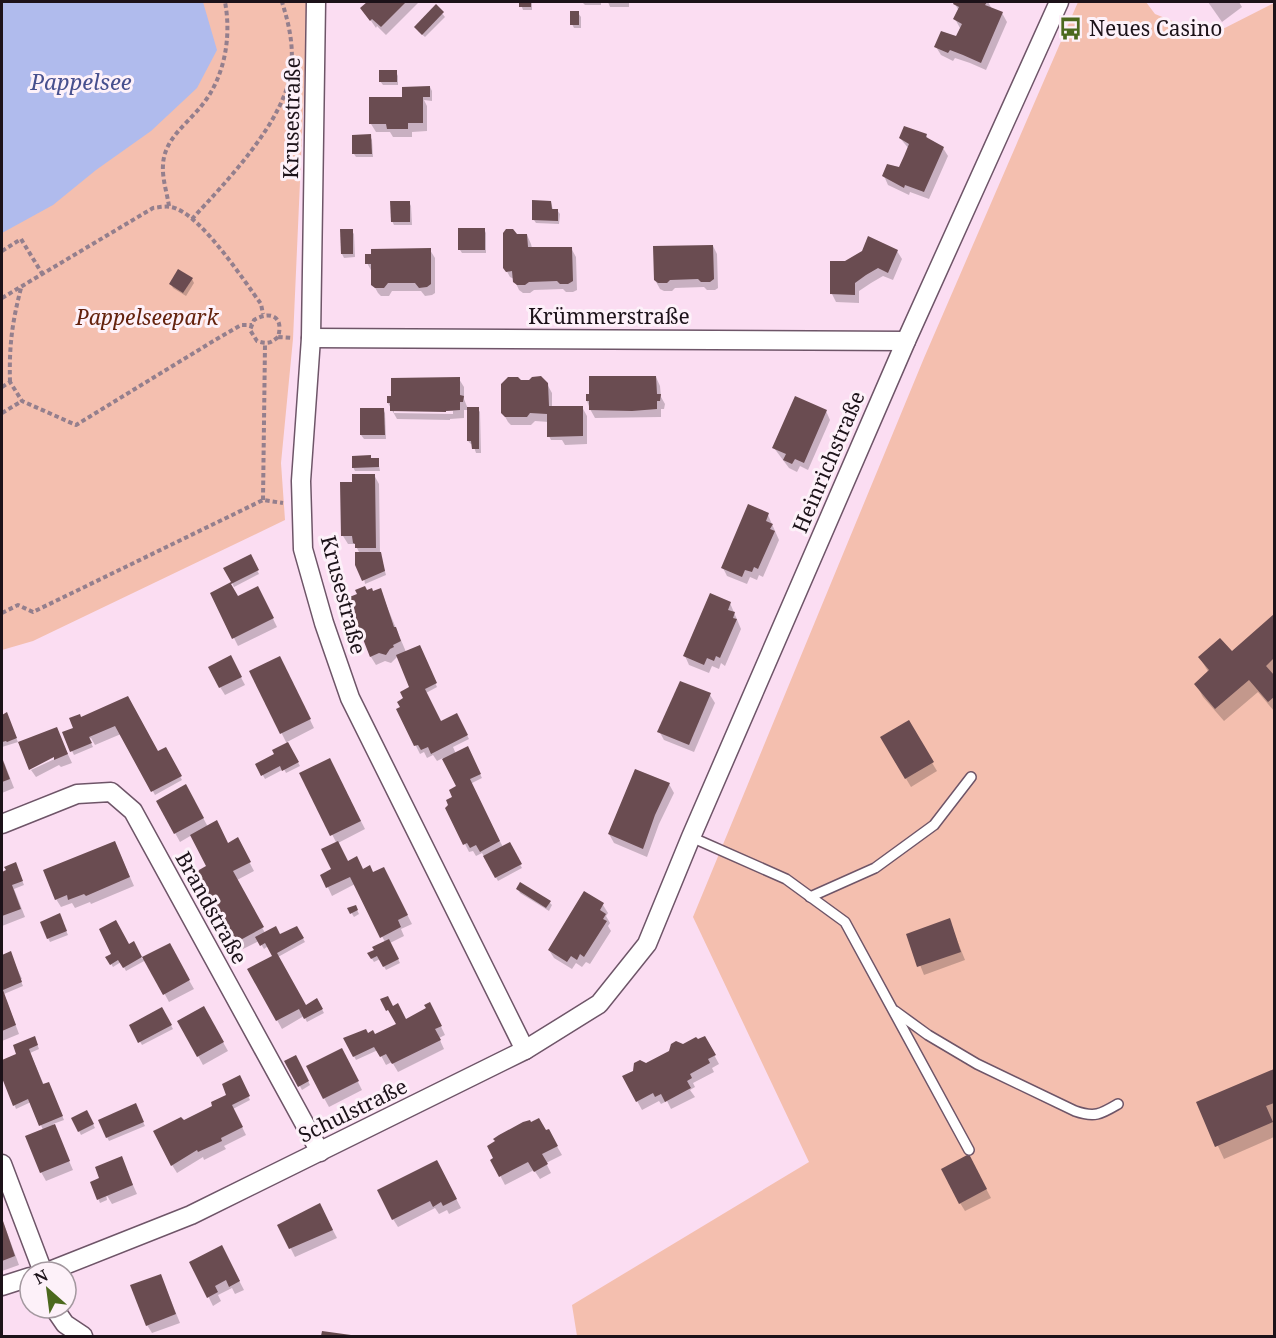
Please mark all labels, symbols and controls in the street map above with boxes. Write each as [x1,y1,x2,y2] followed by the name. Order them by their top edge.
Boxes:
[1089,14,1222,42] place label: Neues Casino
[1058,16,1084,42] bus stop icon: Neues Casino
[276,57,306,179] street label: Krusestraße
[29,66,132,96] water label: Pappelsee
[528,302,690,330] street label: Krümmerstraße
[75,303,219,331] park label: Pappelseepark
[786,386,871,537] street label: Heinrichstraße
[315,532,373,657] street label: Krusestraße
[169,846,254,969] street label: Brandstraße
[293,1072,412,1149] street label: Schulstraße
[18,1260,78,1320] north arrow
[30,1264,52,1289] text: N

